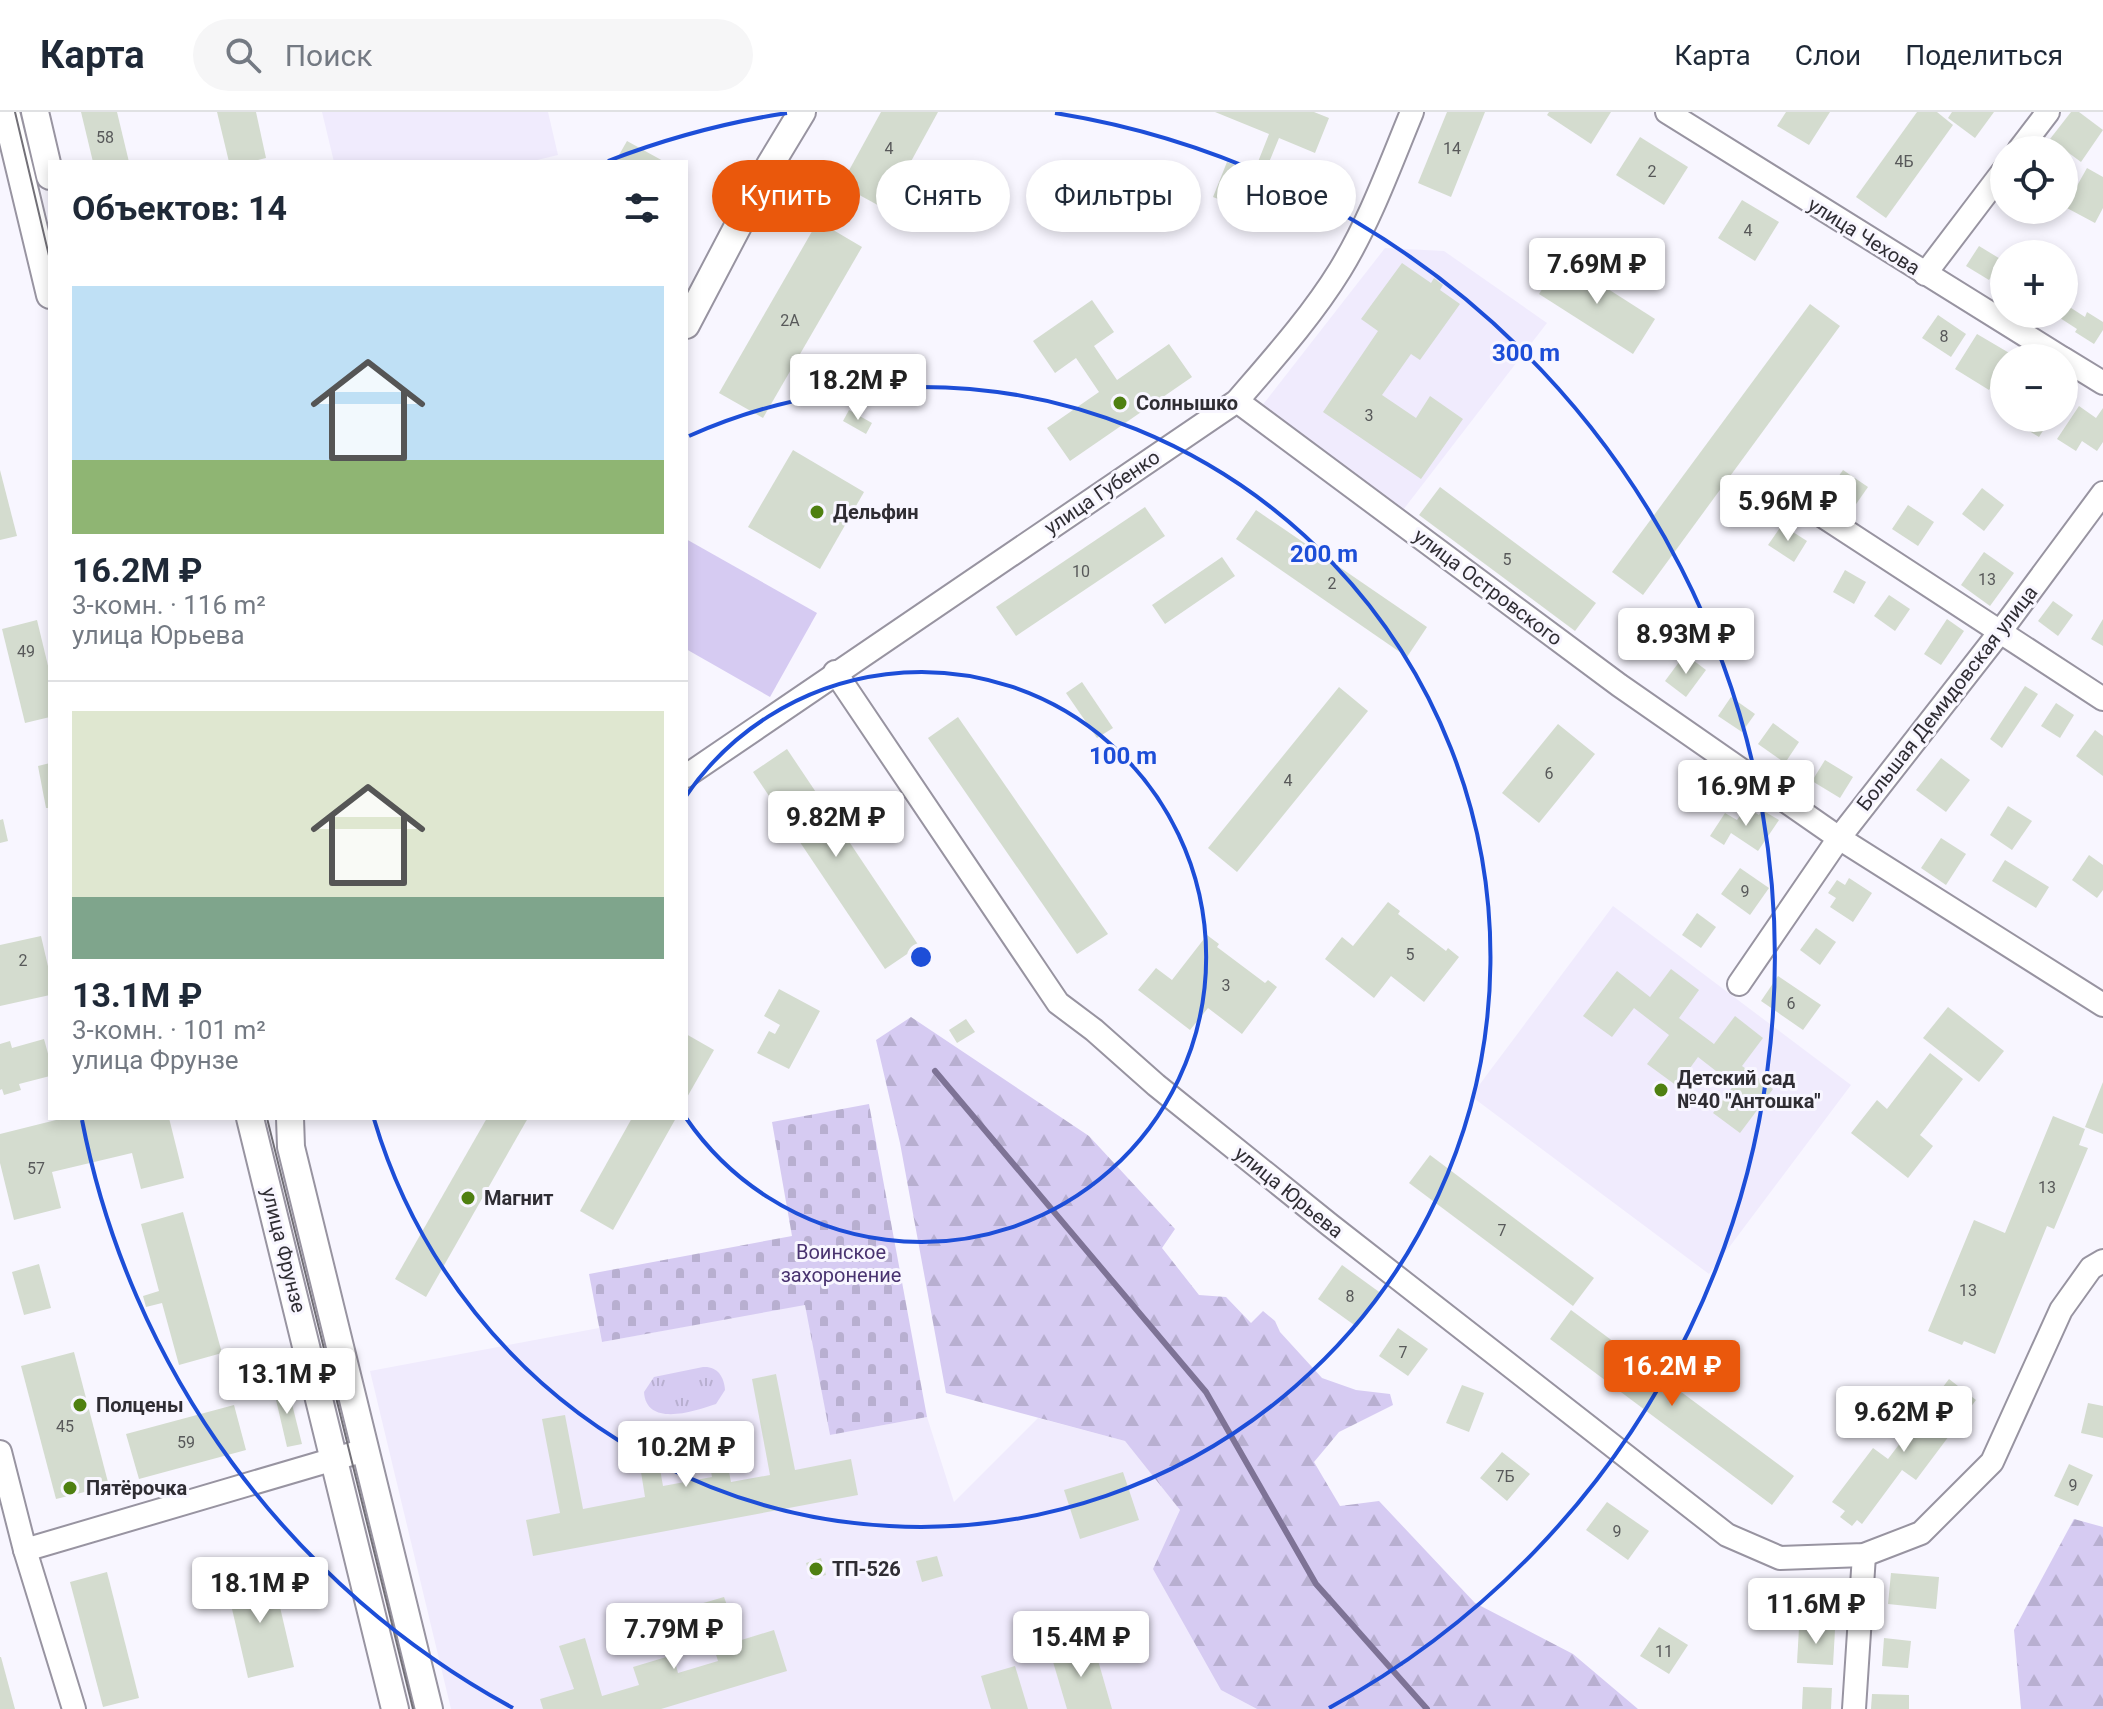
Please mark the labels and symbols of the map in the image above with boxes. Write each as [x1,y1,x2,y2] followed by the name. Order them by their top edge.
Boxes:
[96,128,114,147] house number: 58
[885,139,894,158] house number: 4
[1443,139,1461,158] house number: 14
[1894,152,1914,171] house number: 4Б
[1648,162,1657,181] house number: 2
[1804,192,1924,280] street label: улица Чехова
[1744,221,1753,240] house number: 4
[1523,238,1671,306] pin: 7.69M ₽
[780,311,800,330] house number: 2А
[1940,327,1949,346] house number: 8
[1492,339,1560,367] text: 300 m
[784,354,932,422] pin: 18.2M ₽
[1136,391,1238,415] place label: Солнышко
[1111,394,1129,412] marker: Солнышко
[1365,406,1374,425] house number: 3
[1040,445,1164,539] street label: улица Губенко
[1714,475,1862,543] pin: 5.96M ₽
[833,500,919,524] place label: Дельфин
[808,503,826,521] marker: Дельфин
[1409,523,1567,651] street label: улица Островского
[1290,540,1358,568] text: 200 m
[1503,550,1512,569] house number: 5
[1072,562,1090,581] house number: 10
[1978,570,1996,589] house number: 13
[1328,574,1337,593] house number: 2
[1852,581,2042,815] street label: Большая Демидовская улица
[1612,608,1760,676] pin: 8.93M ₽
[17,642,35,661] house number: 49
[1089,742,1157,770] text: 100 m
[1672,760,1820,828] pin: 16.9M ₽
[1545,764,1554,783] house number: 6
[1284,771,1293,790] house number: 4
[762,791,910,859] pin: 9.82M ₽
[1741,882,1750,901] house number: 9
[907,943,935,971] centre of rings
[1406,945,1415,964] house number: 5
[19,951,28,970] house number: 2
[1222,976,1231,995] house number: 3
[1787,994,1796,1013] house number: 6
[1677,1066,1821,1113] place label: Детский сад №40 "Антошка"
[1652,1081,1670,1099] marker: Детский сад №40 "Антошка"
[1230,1141,1348,1243] street label: улица Юрьева
[27,1159,45,1178] house number: 57
[2038,1178,2056,1197] house number: 13
[257,1185,311,1315] street label: улица Фрунзе
[484,1186,553,1210] place label: Магнит
[459,1189,477,1207] marker: Магнит
[1498,1221,1507,1240] house number: 7
[781,1240,901,1287] park label: Воинское захоронение
[1959,1281,1977,1300] house number: 13
[1346,1287,1355,1306] house number: 8
[1598,1340,1746,1408] pin: 16.2M ₽
[1399,1343,1408,1362] house number: 7
[213,1348,361,1416] pin: 13.1M ₽
[1830,1386,1978,1454] pin: 9.62M ₽
[96,1393,183,1417] place label: Полцены
[71,1396,89,1414] marker: Полцены
[56,1417,74,1436] house number: 45
[612,1421,760,1489] pin: 10.2M ₽
[177,1433,195,1452] house number: 59
[1495,1467,1515,1486] house number: 7Б
[86,1476,188,1500] place label: Пятёрочка
[2069,1476,2078,1495] house number: 9
[61,1479,79,1497] marker: Пятёрочка
[1613,1522,1622,1541] house number: 9
[186,1557,334,1625] pin: 18.1M ₽
[832,1557,901,1581] place label: ТП-526
[807,1560,825,1578] marker: ТП-526
[1742,1578,1890,1646] pin: 11.6M ₽
[600,1603,748,1671] pin: 7.79M ₽
[1007,1611,1155,1679] pin: 15.4M ₽
[1655,1642,1673,1661] house number: 11

